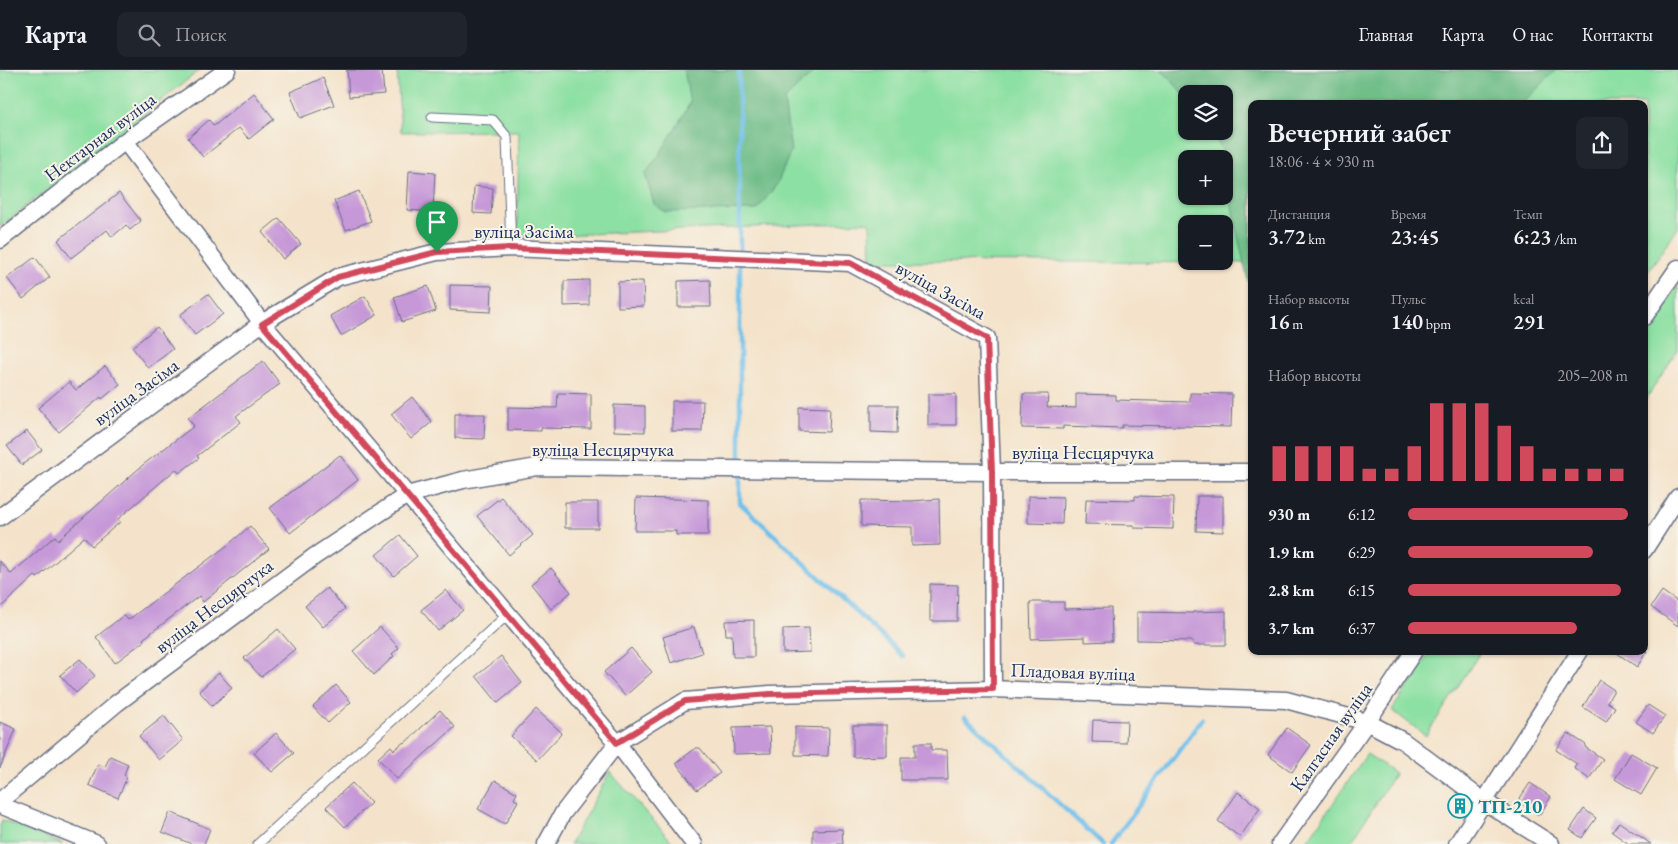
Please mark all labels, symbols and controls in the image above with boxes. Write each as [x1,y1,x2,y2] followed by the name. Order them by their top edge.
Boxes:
[117,12,467,57] search box
[25,19,87,50] text: Карта
[135,21,163,49] icon: search
[175,22,227,47] text: Поиск
[1359,23,1413,46] text: Главная
[1441,23,1484,46] text: Карта
[1512,23,1554,46] text: О нас
[1582,23,1653,46] text: Контакты
[1178,85,1233,270] map controls
[1178,85,1233,140] button: layers
[39,87,161,187] street label: Нектарная вуліца
[1268,114,1451,150] text: Вечерний забег
[1576,117,1628,169] button: share
[1178,150,1233,205] button: +
[1268,151,1375,172] text: 18:06 · 4 × 930 m
[416,201,458,252] pin
[1268,205,1330,223] text: Дистанция
[1391,205,1427,223] text: Время
[1513,205,1543,223] text: Темп
[423,208,451,236] icon: arrive
[1178,215,1233,270] button: −
[474,219,574,244] street label: вуліца Засіма
[1268,223,1305,250] text: 3.72
[1391,223,1439,250] text: 23:45
[1513,223,1551,250] text: 6:23
[1305,230,1326,248] text: km
[1551,230,1577,248] text: /km
[891,255,991,325] street label: вуліца Засіма
[1268,290,1349,308] text: Набор высоты
[1391,290,1426,308] text: Пульс
[1513,290,1534,308] text: kcal
[1268,308,1290,335] text: 16
[1391,308,1423,335] text: 140
[1513,308,1546,335] text: 291
[1290,315,1303,333] text: m
[1423,315,1451,333] text: bpm
[88,352,184,431] street label: вуліца Засіма
[1268,365,1361,386] text: Набор высоты
[1557,365,1628,386] text: 205–208 m
[532,437,674,462] street label: вуліца Несцярчука
[1012,440,1154,465] street label: вуліца Несцярчука
[1268,504,1310,525] text: 930 m
[1348,504,1375,525] text: 6:12
[1268,542,1314,563] text: 1.9 km
[1348,542,1375,563] text: 6:29
[150,553,279,659] street label: вуліца Несцярчука
[1268,580,1314,601] text: 2.8 km
[1348,580,1375,601] text: 6:15
[1268,618,1314,639] text: 3.7 km
[1348,618,1375,639] text: 6:37
[1010,657,1136,687] street label: Пладовая вуліца
[1284,677,1378,796] street label: Калгасная вуліца
[1447,793,1473,819] building icon: ТП-210
[1478,794,1542,819] place label: ТП-210

